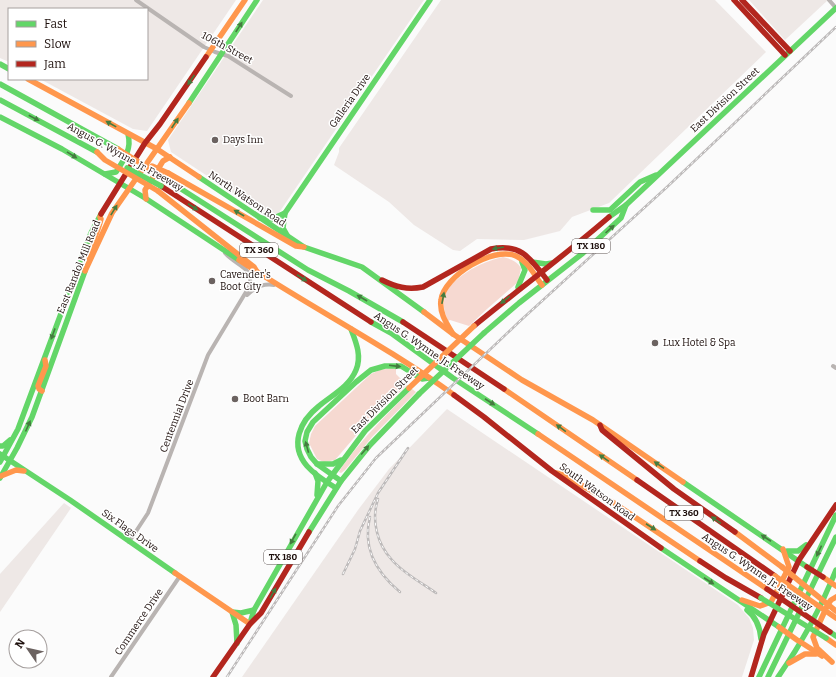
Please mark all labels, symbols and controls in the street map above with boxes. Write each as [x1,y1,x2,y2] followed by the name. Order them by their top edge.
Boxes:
[8,8,148,80] legend
[44,17,68,31] text: Fast
[236,21,243,33] one-way arrow
[199,29,255,67] street label: 106th Street
[44,37,71,51] text: Slow
[43,57,66,71] text: Jam
[688,65,762,135] street label: East Division Street
[327,72,373,130] street label: Galleria Drive
[187,74,195,85] one-way arrow
[29,115,40,121] one-way arrow
[172,117,179,128] one-way arrow
[65,120,186,194] street label: Angus G. Wynne, Jr. Freeway
[105,121,117,127] one-way arrow
[223,134,264,146] place label: Days Inn
[210,135,220,145] marker: Days Inn
[66,151,78,158] one-way arrow
[206,169,288,229] street label: North Watson Road
[188,203,199,211] one-way arrow
[111,204,118,215] one-way arrow
[233,210,245,217] one-way arrow
[55,218,103,316] street label: East Randol Mill Road
[604,224,615,233] one-way arrow
[572,239,610,253] road number: TX 180
[240,243,278,257] road number: TX 360
[492,245,505,251] one-way arrow
[220,269,271,293] place label: Cavender's Boot City
[297,274,308,282] one-way arrow
[207,276,217,286] marker: Cavender's Boot City
[440,292,446,305] one-way arrow
[356,295,368,302] one-way arrow
[499,296,510,304] one-way arrow
[372,310,487,393] street label: Angus G. Wynne, Jr. Freeway
[50,328,56,340] one-way arrow
[663,337,736,349] place label: Lux Hotel & Spa
[650,338,660,348] marker: Lux Hotel & Spa
[389,363,401,369] one-way arrow
[349,364,421,436] street label: East Division Street
[158,378,196,454] street label: Centennial Drive
[243,393,289,405] place label: Boot Barn
[230,394,240,404] marker: Boot Barn
[484,399,496,406] one-way arrow
[25,420,31,432] one-way arrow
[555,424,566,432] one-way arrow
[303,440,309,453] one-way arrow
[360,445,369,456] one-way arrow
[599,454,609,462] one-way arrow
[557,461,637,523] street label: South Watson Road
[654,461,664,469] one-way arrow
[665,506,703,520] road number: TX 360
[99,507,161,555] street label: Six Flags Drive
[711,516,721,524] one-way arrow
[645,523,656,531] one-way arrow
[700,531,815,614] street label: Angus G. Wynne, Jr. Freeway
[290,533,297,544] one-way arrow
[761,534,772,542] one-way arrow
[816,545,822,556] one-way arrow
[264,550,302,564] road number: TX 180
[704,577,714,585] one-way arrow
[112,586,166,658] street label: Commerce Drive
[269,587,276,599] one-way arrow
[8,629,48,669] north arrow
[12,636,28,651] text: N

